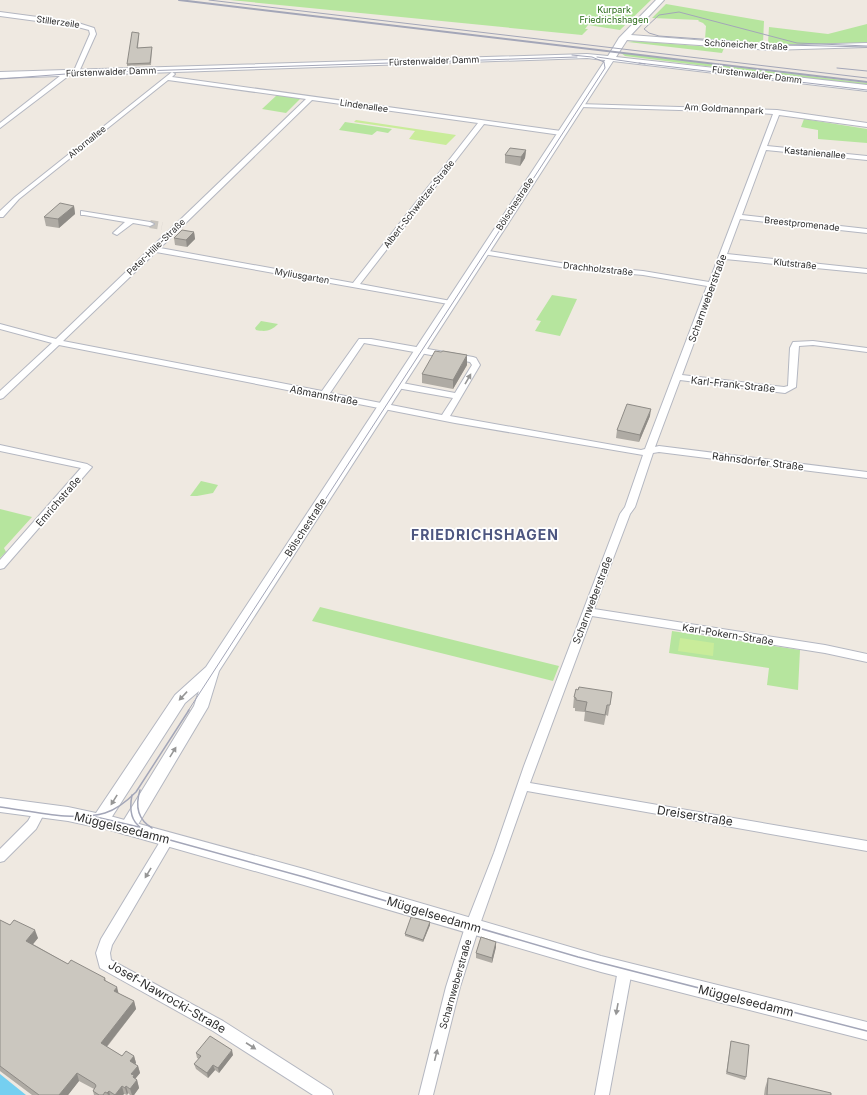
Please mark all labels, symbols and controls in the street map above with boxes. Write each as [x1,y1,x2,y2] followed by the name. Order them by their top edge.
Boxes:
[580,4,648,25] park label: Kurpark Friedrichshagen
[36,13,80,30] street label: Stillerzeile
[704,37,788,52] street label: Schöneicher Straße
[389,53,480,68] street label: Fürstenwalder Damm
[66,64,157,79] street label: Fürstenwalder Damm
[711,64,803,85] street label: Fürstenwalder Damm
[339,97,389,114] street label: Lindenallee
[684,101,764,116] street label: Am Goldmannpark
[65,123,108,160] street label: Ahornallee
[784,144,846,161] street label: Kastanienallee
[381,158,456,250] street label: Albert-Schweitzer-Straße
[493,175,536,232] street label: Bölschestraße
[764,214,840,233] street label: Breestpromenade
[124,216,187,277] street label: Peter-Hille-Straße
[685,252,729,344] street label: Scharnweberstraße
[773,256,817,271] street label: Klutstraße
[563,259,634,278] street label: Drachholzstraße
[274,265,330,286] street label: Myliusgarten
[464,373,471,385] one-way arrow
[690,374,776,394] street label: Karl-Frank-Straße
[289,383,359,408] street label: Aßmannstraße
[712,449,805,473] street label: Rahnsdorfer Straße
[33,473,83,529] street label: Emrichstraße
[282,495,329,559] street label: Bölschestraße
[411,526,559,543] district label: FRIEDRICHSHAGEN
[570,554,614,646] street label: Scharnweberstraße
[682,621,775,647] street label: Karl-Pokern-Straße
[179,691,188,701] one-way arrow
[170,746,177,758] one-way arrow
[110,794,118,805] one-way arrow
[656,802,734,829] street label: Dreiserstraße
[73,808,171,847] street label: Müggelseedamm
[145,867,152,879] one-way arrow
[385,893,483,936] street label: Müggelseedamm
[436,938,474,1030] street label: Scharnweberstraße
[106,957,229,1036] street label: Josef-Nawrocki-Straße
[697,981,795,1020] street label: Müggelseedamm
[614,1003,620,1015] one-way arrow
[246,1042,256,1050] one-way arrow
[433,1049,439,1061] one-way arrow

